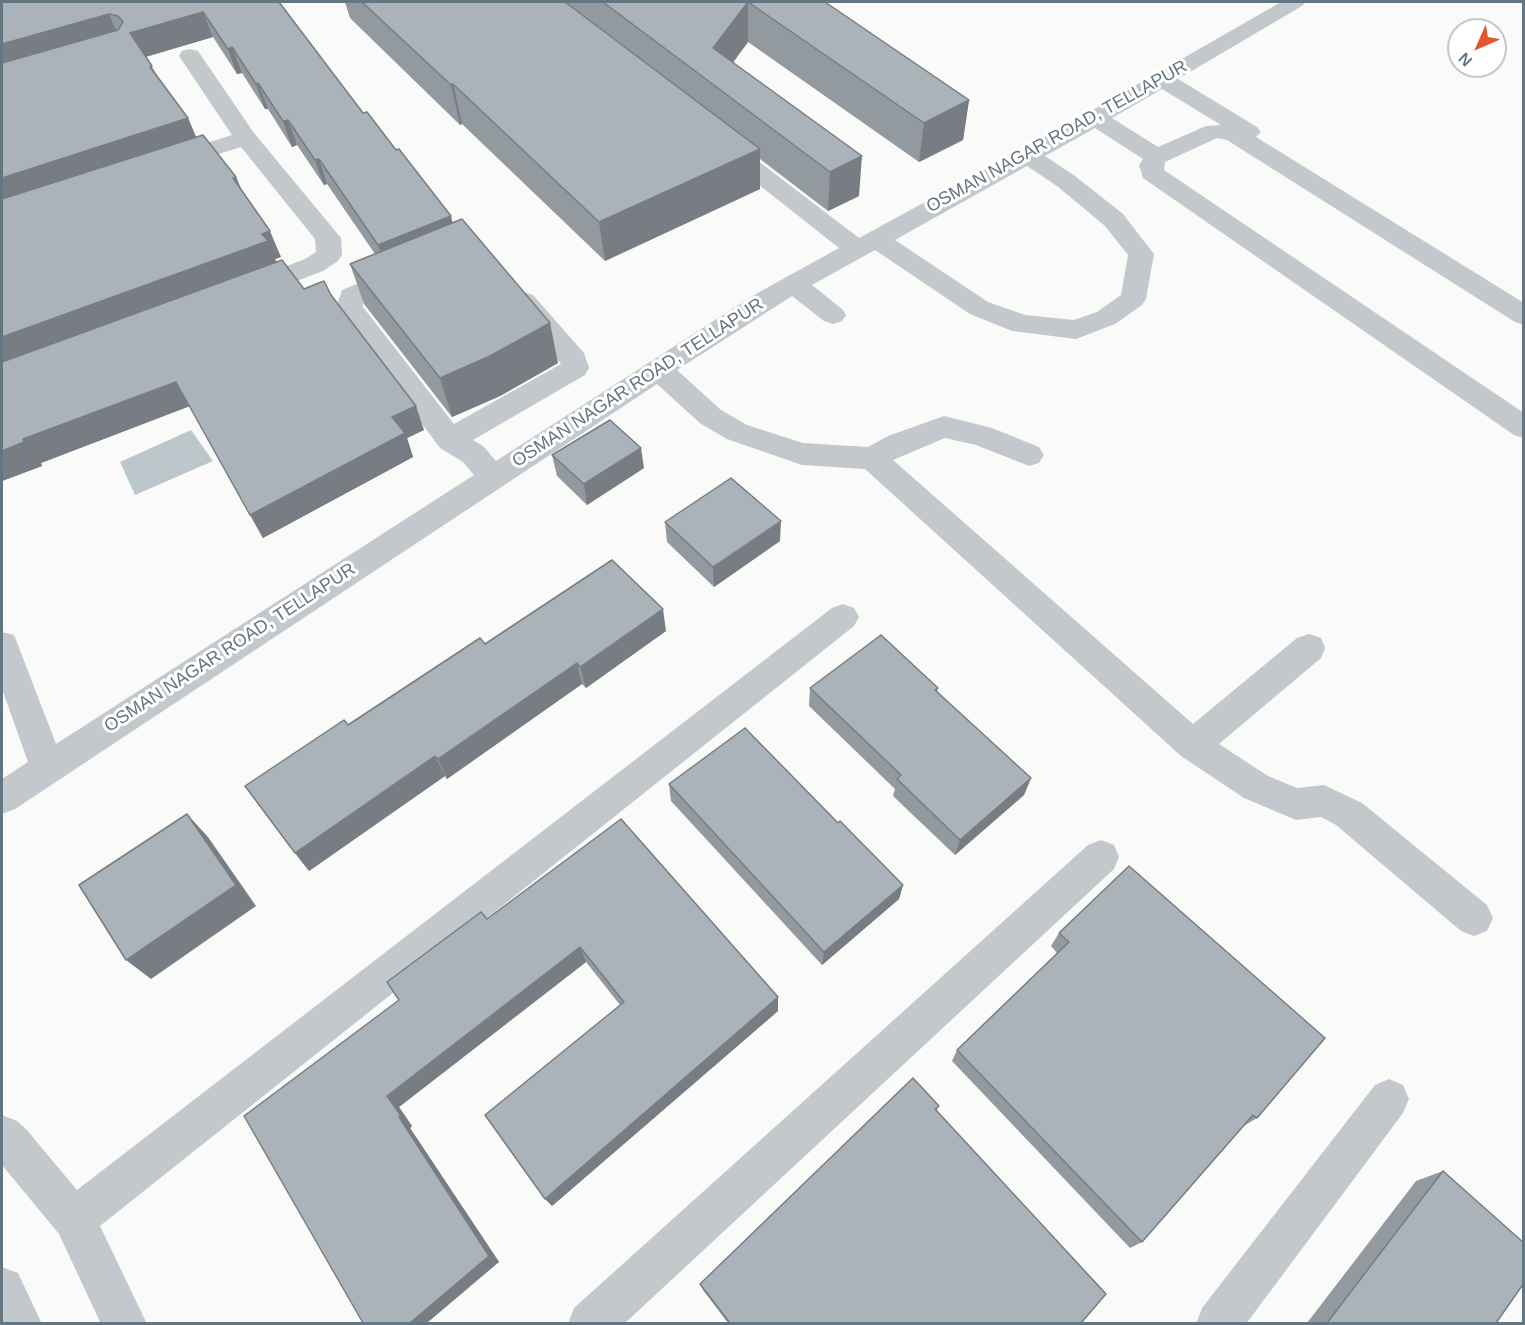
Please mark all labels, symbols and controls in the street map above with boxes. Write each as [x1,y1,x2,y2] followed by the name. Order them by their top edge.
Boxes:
[1447,18,1507,78] north arrow
[1455,50,1475,70] text: N
[923,56,1191,218] street label: OSMAN NAGAR ROAD, TELLAPUR
[508,294,768,472] street label: OSMAN NAGAR ROAD, TELLAPUR
[100,559,360,737] street label: OSMAN NAGAR ROAD, TELLAPUR

